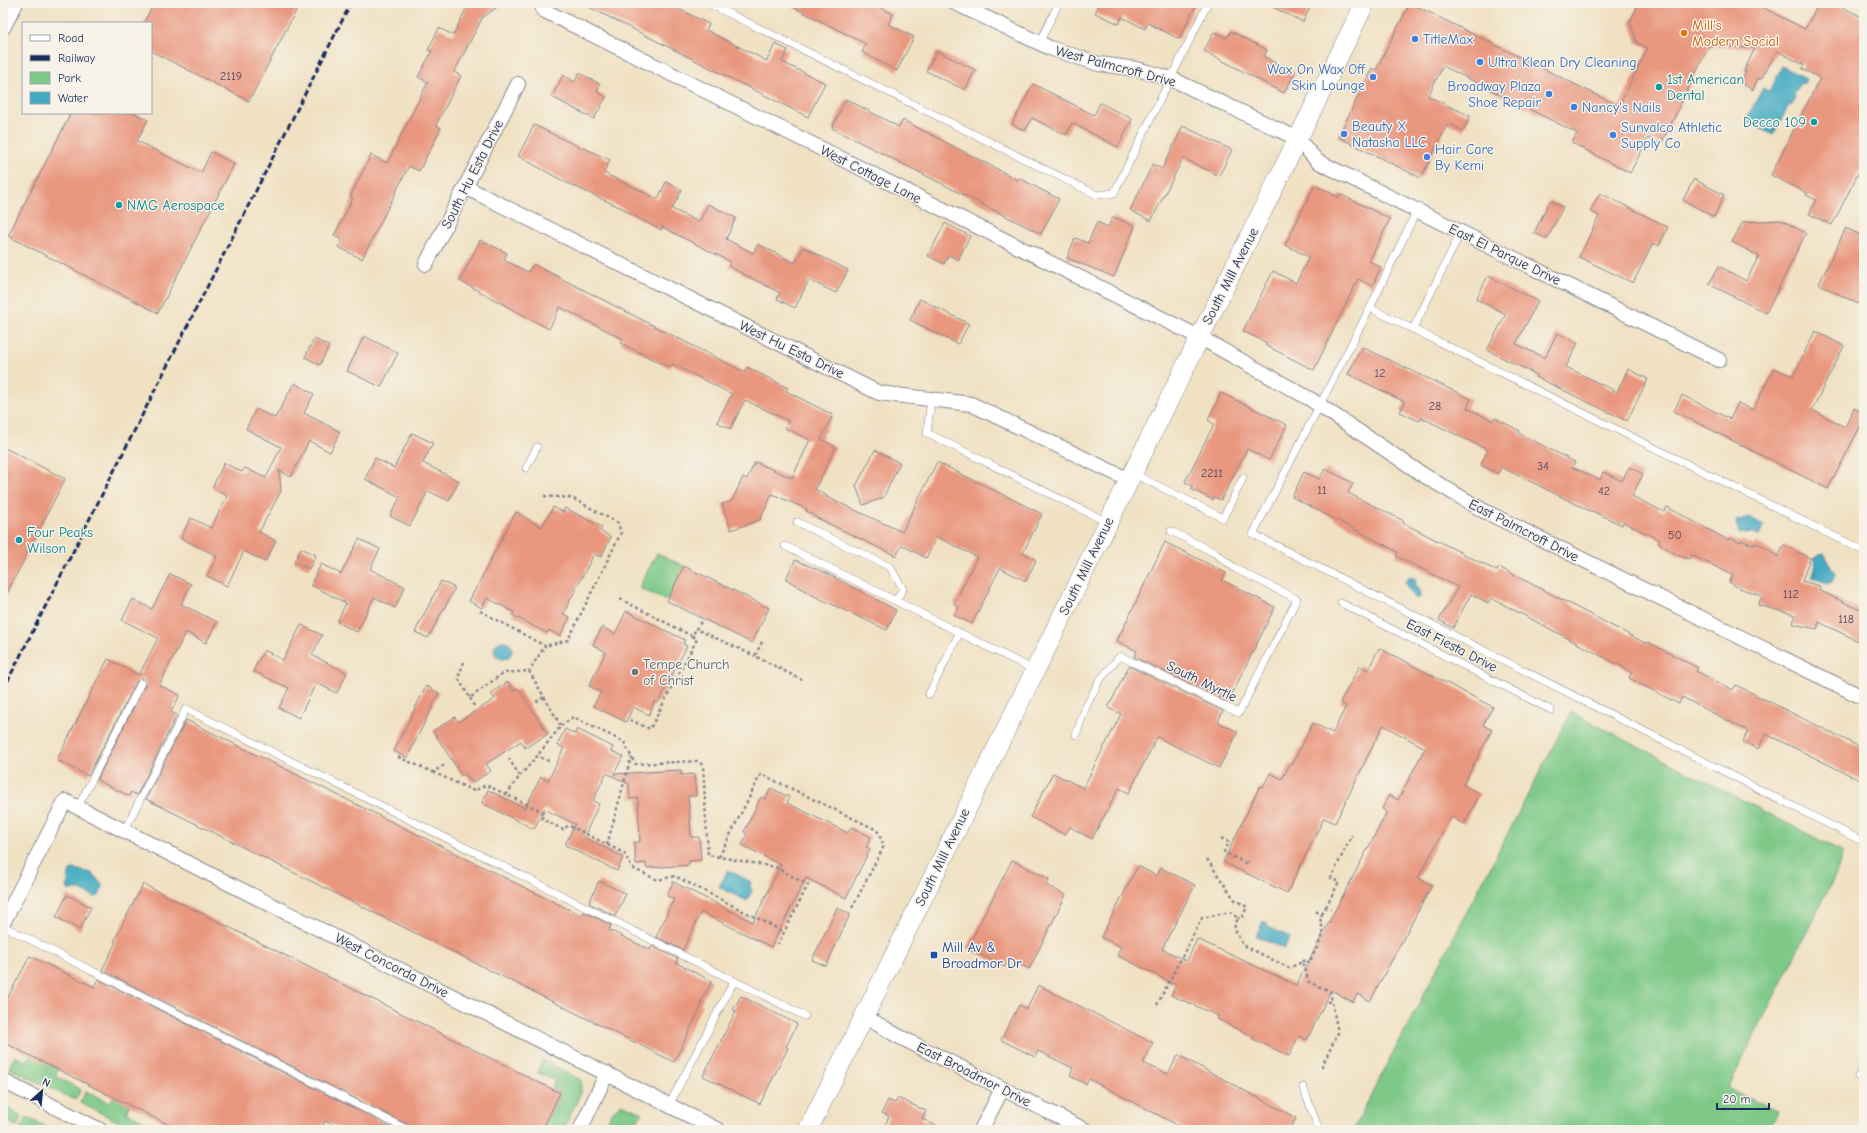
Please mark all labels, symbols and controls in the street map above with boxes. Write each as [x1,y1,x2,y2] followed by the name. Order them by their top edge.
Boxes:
[1692,17,1779,50] place label: Mill's Modern Social
[22,22,152,114] legend
[1679,28,1689,38] marker: Mill's Modern Social
[58,31,84,45] text: Road
[1423,31,1474,48] place label: TitleMax
[1410,34,1420,44] marker: TitleMax
[1054,42,1178,91] street label: West Palmcroft Drive
[58,51,96,65] text: Railway
[1488,54,1637,71] place label: Ultra Klean Dry Cleaning
[1475,57,1485,67] marker: Ultra Klean Dry Cleaning
[1267,61,1366,94] place label: Wax On Wax Off Skin Lounge
[220,69,242,83] house number: 2119
[58,71,81,85] text: Park
[1667,71,1744,104] place label: 1st American Dental
[1368,72,1378,82] marker: Wax On Wax Off Skin Lounge
[1448,78,1541,111] place label: Broadway Plaza Shoe Repair
[1654,82,1664,92] marker: 1st American Dental
[1544,89,1554,99] marker: Broadway Plaza Shoe Repair
[58,91,88,105] text: Water
[1582,99,1661,116] place label: Nancy's Nails
[1569,102,1579,112] marker: Nancy's Nails
[1743,114,1806,131] place label: Decco 109
[438,117,507,232] street label: South Hu Esta Drive
[1809,117,1819,127] marker: Decco 109
[1352,118,1427,151] place label: Beauty X Natasha LLC
[1621,119,1722,152] place label: Sunvalco Athletic Supply Co
[1339,129,1349,139] marker: Beauty X Natasha LLC
[1608,130,1618,140] marker: Sunvalco Athletic Supply Co
[1435,141,1494,174] place label: Hair Care By Kemi
[817,142,924,207] street label: West Cottage Lane
[1422,152,1432,162] marker: Hair Care By Kemi
[127,197,225,214] place label: NMG Aerospace
[114,200,124,210] marker: NMG Aerospace
[1446,220,1563,289] street label: East El Parque Drive
[1199,225,1262,328] street label: South Mill Avenue
[737,317,847,382] street label: West Hu Esta Drive
[1374,366,1386,380] house number: 12
[1429,399,1441,413] house number: 28
[1537,459,1549,473] house number: 34
[1201,466,1223,480] house number: 2211
[1317,483,1327,497] house number: 11
[1598,484,1610,498] house number: 42
[1466,495,1582,566] street label: East Palmcroft Drive
[1055,514,1118,618] street label: South Mill Avenue
[27,524,93,557] place label: Four Peaks Wilson
[1668,528,1682,542] house number: 50
[14,535,24,545] marker: Four Peaks Wilson
[1783,587,1799,601] house number: 112
[1838,612,1854,626] house number: 118
[1403,615,1500,676] street label: East Fiesta Drive
[643,656,730,689] place label: Tempe Church of Christ
[1164,657,1240,706] street label: South Myrtle
[630,667,640,677] marker: Tempe Church of Christ
[911,805,974,909] street label: South Mill Avenue
[332,929,451,1001] street label: West Concorda Drive
[942,939,1022,972] place label: Mill Av & Broadmor Dr
[929,950,939,960] marker: Mill Av & Broadmor Dr
[914,1038,1034,1111] street label: East Broadmor Drive
[22,1071,62,1111] north arrow
[40,1075,52,1090] text: N
[1717,1085,1769,1111] scale bar
[1723,1092,1751,1106] text: 20 m

